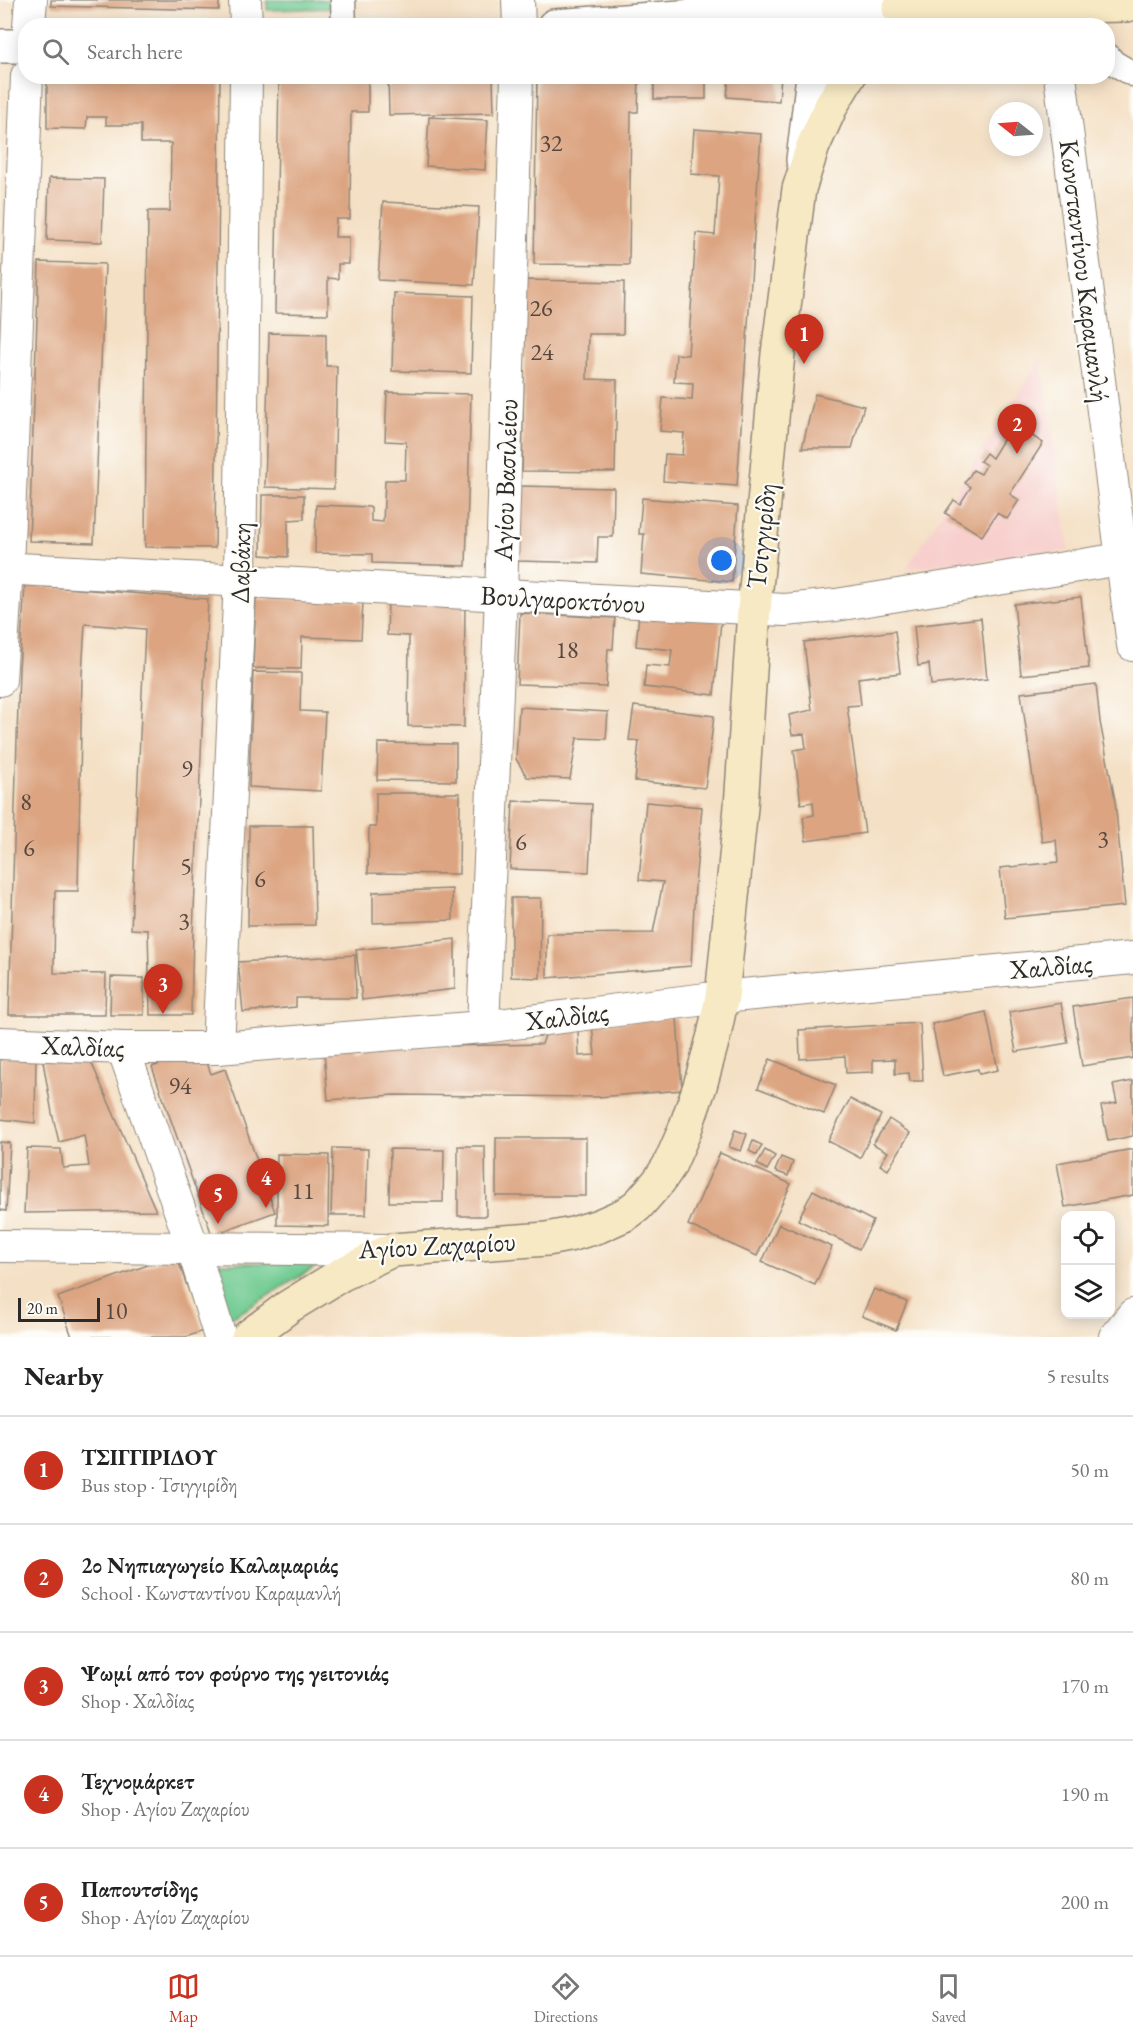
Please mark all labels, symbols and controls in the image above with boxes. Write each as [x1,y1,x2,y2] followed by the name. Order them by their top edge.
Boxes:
[18,18,1115,84] search box
[39,35,72,68] icon: search
[87,37,182,66] text: Search here
[989,102,1043,156] north arrow
[539,127,563,158] house number: 32
[1051,137,1119,405] street label: Κωνσταντίνου Καραμανλή
[529,292,553,323] house number: 26
[784,314,824,364] pin: 1
[530,336,554,367] house number: 24
[485,398,525,563] street label: Αγίου Βασιλείου
[998,404,1036,454] pin: 2
[738,481,784,591] street label: Τσιγγιρίδη
[222,522,258,604] street label: Δαβάκη
[707,546,736,575] your location
[480,577,646,621] street label: Βουλγαροκτόνου
[555,634,579,665] house number: 18
[181,753,193,784] house number: 9
[20,786,32,817] house number: 8
[1097,823,1109,854] house number: 3
[515,826,527,857] house number: 6
[23,832,35,863] house number: 6
[180,850,192,881] house number: 5
[254,863,266,894] house number: 6
[178,905,190,936] house number: 3
[1007,945,1094,987] street label: Χαλδίας
[144,964,182,1014] pin: 3
[523,994,610,1039] street label: Χαλδίας
[40,1027,125,1065] street label: Χαλδίας
[168,1070,192,1101] house number: 94
[246,1158,286,1208] pin: 4
[198,1174,238,1224] pin: 5
[291,1175,315,1206] house number: 11
[1061,1211,1115,1319] map controls
[1061,1211,1115,1265] button: locate
[356,1223,517,1267] street label: Αγίου Ζαχαρίου
[1061,1265,1115,1319] button: layers
[18,1295,100,1322] scale bar
[104,1295,128,1326] house number: 10
[27,1298,58,1319] text: 20 m
[24,1359,104,1393] text: Nearby
[1046,1363,1109,1389] text: 5 results
[81,1443,218,1472] text: ΤΣΙΓΓΙΡΙΔΟΥ
[38,1457,49,1483] text: 1
[1070,1457,1109,1483] text: 50 m
[81,1472,237,1498] text: Bus stop · Τσιγγιρίδη
[81,1551,338,1580] text: 2ο Νηπιαγωγείο Καλαμαριάς
[38,1565,49,1591] text: 2
[1070,1565,1109,1591] text: 80 m
[81,1580,341,1606] text: School · Κωνσταντίνου Καραμανλή
[81,1659,389,1688] text: Ψωμί από τον φούρνο της γειτονιάς
[38,1673,49,1699] text: 3
[1061,1673,1109,1699] text: 170 m
[81,1688,195,1714] text: Shop · Χαλδίας
[81,1767,194,1796] text: Τεχνομάρκετ
[38,1781,49,1807] text: 4
[1061,1781,1109,1807] text: 190 m
[81,1796,250,1822] text: Shop · Αγίου Ζαχαρίου
[81,1875,198,1904] text: Παπουτσίδης
[38,1889,49,1915] text: 5
[1061,1889,1109,1915] text: 200 m
[81,1904,250,1930] text: Shop · Αγίου Ζαχαρίου
[167,1970,200,2027] tab: Map
[534,1970,598,2027] tab: Directions
[932,1970,966,2027] tab: Saved

